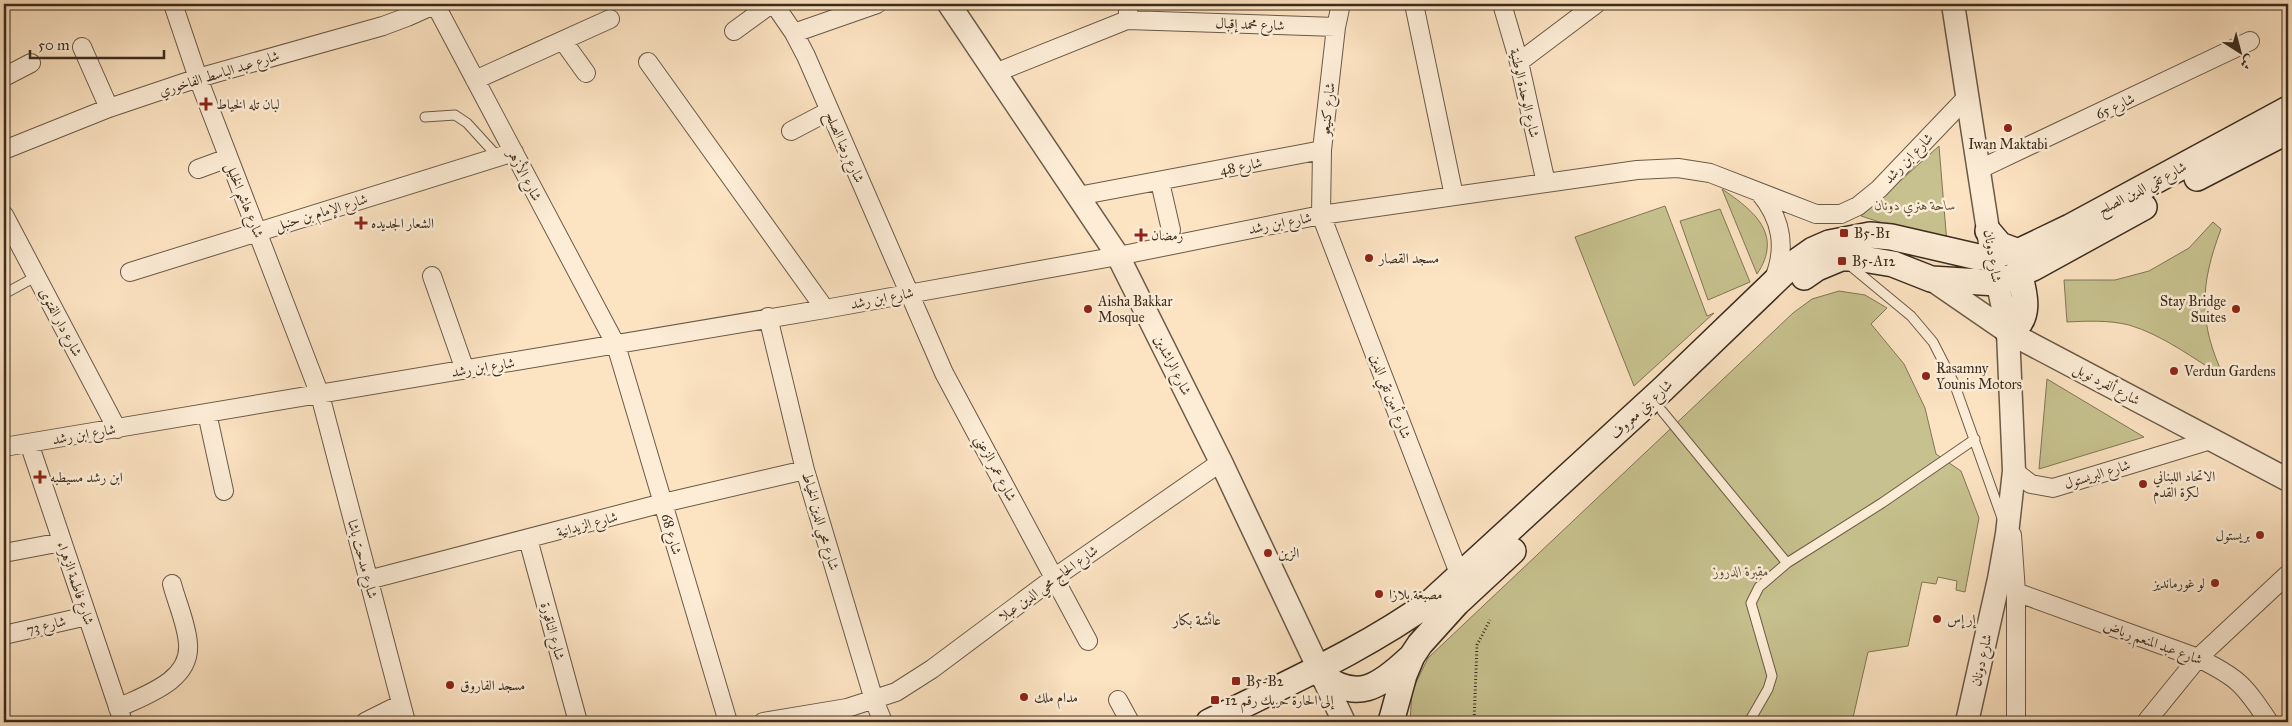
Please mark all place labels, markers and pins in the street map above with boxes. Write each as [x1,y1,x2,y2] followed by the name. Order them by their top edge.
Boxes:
[216,96,280,113] place label: لبان تله الخياط
[200,98,212,110] marker: لبان تله الخياط
[2002,122,2014,134] marker: Iwan Maktabi
[1968,136,2048,153] place label: Iwan Maktabi
[371,215,434,232] place label: الشعار الجديده
[355,217,367,229] marker: الشعار الجديده
[1854,225,1891,242] place label: B5-B1
[1151,227,1183,244] place label: رمضان
[1838,227,1850,239] marker: B5-B1
[1135,229,1147,241] marker: رمضان
[1377,250,1439,267] place label: مسجد القصار
[1363,252,1375,264] marker: مسجد القصار
[1852,253,1895,270] place label: B5-A12
[1836,255,1848,267] marker: B5-A12
[1097,293,1173,327] place label: Aisha Bakkar Mosque
[2160,293,2226,326] place label: Stay Bridge Suites
[1082,303,1094,315] marker: Aisha Bakkar Mosque
[2230,303,2242,315] marker: Stay Bridge Suites
[1936,360,2022,393] place label: Rasamny Younis Motors
[2183,363,2276,380] place label: Verdun Gardens
[2168,365,2180,377] marker: Verdun Gardens
[1920,370,1932,382] marker: Rasamny Younis Motors
[2153,468,2215,505] place label: الاتحاد اللبناني لكرة القدم
[50,469,123,486] place label: ابن رشد مسيطبه
[34,471,46,483] marker: ابن رشد مسيطبه
[2137,478,2149,490] marker: الاتحاد اللبناني لكرة القدم
[2216,527,2251,544] place label: بريستول
[2254,529,2266,541] marker: بريستول
[1278,545,1299,562] place label: الزين
[1262,547,1274,559] marker: الزين
[2151,575,2205,592] place label: لو غورمانديز
[2209,577,2221,589] marker: لو غورمانديز
[1389,586,1442,603] place label: مصبغة بلازا
[1373,588,1385,600] marker: مصبغة بلازا
[1947,611,1977,629] place label: إر إس
[1931,613,1943,625] marker: إر إس
[1246,673,1284,690] place label: B5-B2
[1230,675,1242,687] marker: B5-B2
[460,677,525,694] place label: مسجد الفاروق
[444,679,456,691] marker: مسجد الفاروق
[1034,689,1078,710] place label: مدام ملك
[1018,691,1030,703] marker: مدام ملك
[1225,692,1335,714] place label: إلی الحارة حريك رقم 12
[1209,694,1221,706] marker: إلی الحارة حريك رقم 12

